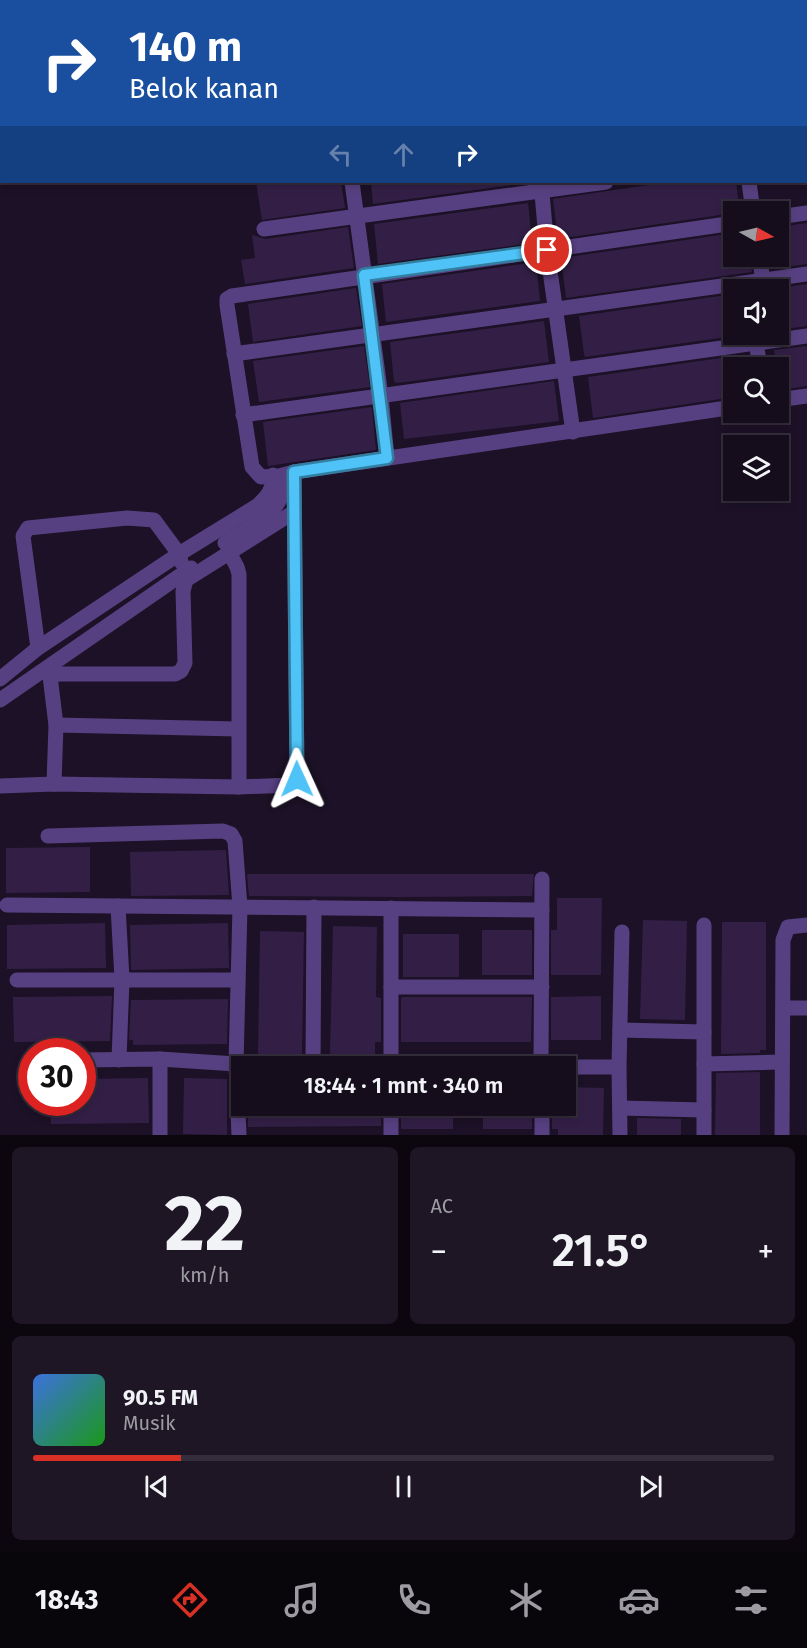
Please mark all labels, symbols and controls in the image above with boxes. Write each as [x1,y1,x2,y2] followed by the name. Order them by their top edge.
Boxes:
[129,22,242,72] text: 140 m
[30,24,108,102] icon: right
[129,73,279,105] text: Belok kanan
[324,138,357,171] icon: left
[387,138,420,171] icon: ahead
[450,138,483,171] icon: right
[723,201,789,267] north arrow
[723,201,789,501] map controls
[521,224,572,275] pin
[530,233,563,266] icon: arrive
[723,279,789,345] button: sound
[723,357,789,423] button: search
[723,435,789,501] button: layers
[265,747,329,811] position arrow
[18,1038,96,1116] speed limit sign: 30
[304,1072,503,1099] text: 18:44 · 1 mnt · 340 m
[164,1177,245,1271] text: 22
[431,1194,453,1218] text: AC
[552,1224,653,1278] text: 21.5°
[431,1232,447,1272] text: −
[758,1232,774,1272] text: +
[180,1263,230,1287] text: km/h
[123,1384,198,1411] text: 90.5 FM
[123,1411,175,1435] text: Musik
[140,1470,173,1503] icon: previous
[387,1470,420,1503] icon: pause
[634,1470,667,1503] icon: next
[169,1579,211,1621] icon: directions
[281,1579,323,1621] icon: music
[393,1579,435,1621] icon: phone
[505,1579,547,1621] icon: climate
[618,1579,660,1621] icon: car
[730,1579,772,1621] icon: filters
[35,1584,99,1616] text: 18:43

